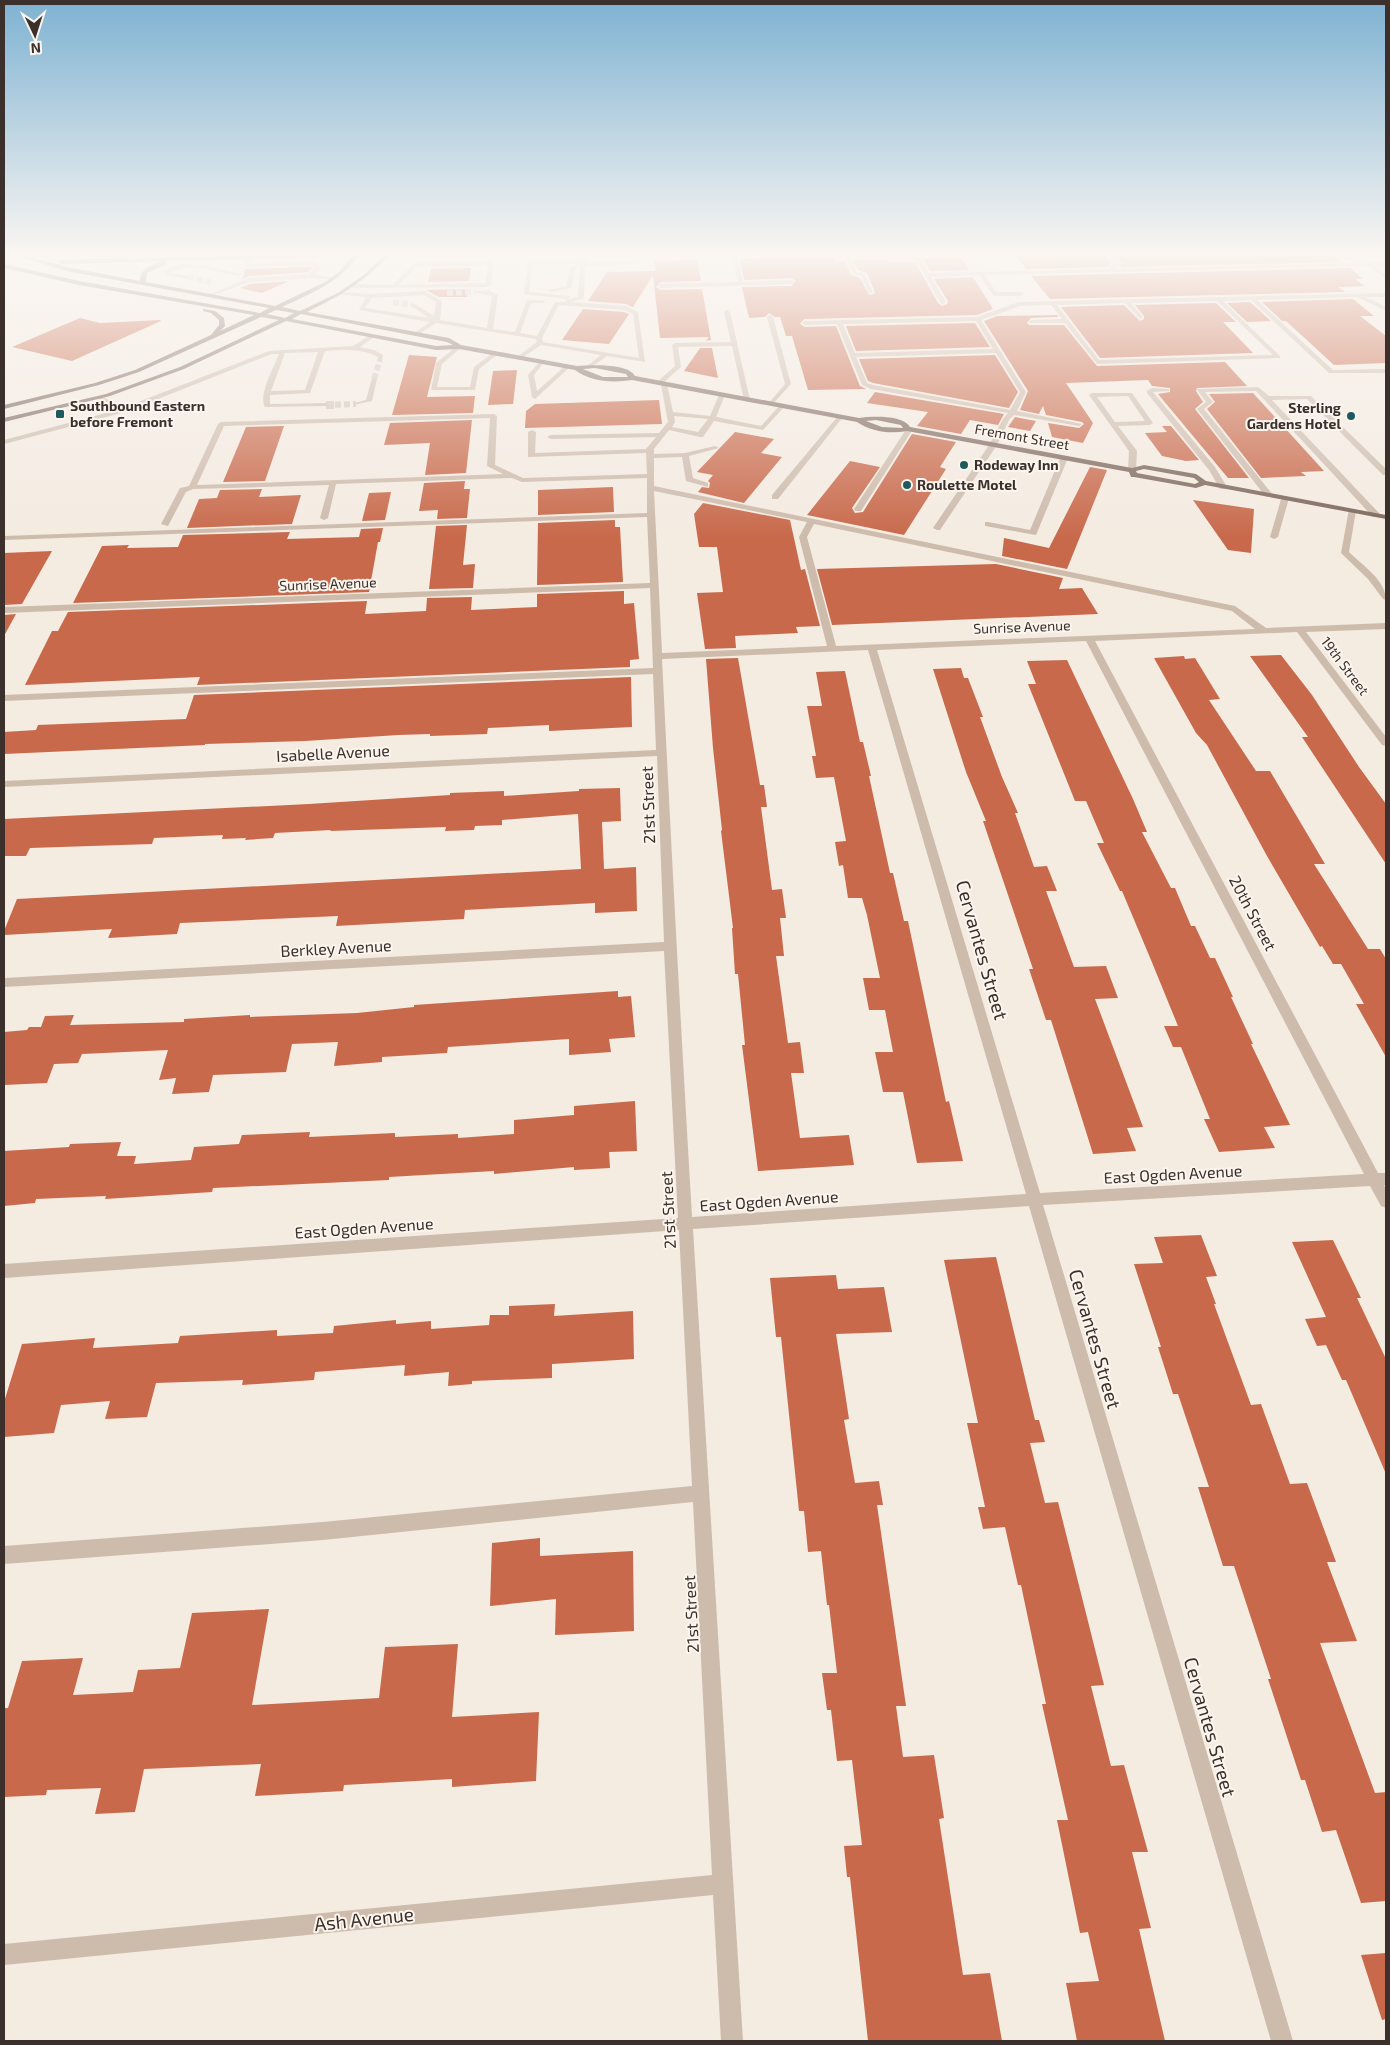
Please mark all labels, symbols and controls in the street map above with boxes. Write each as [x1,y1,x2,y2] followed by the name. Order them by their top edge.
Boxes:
[10,10,60,60] north arrow
[30,40,42,57] text: N
[70,397,205,430] place label: Southbound Eastern before Fremont
[1247,399,1341,432] place label: Sterling Gardens Hotel
[54,408,66,420] marker: Southbound Eastern before Fremont
[1345,410,1357,422] marker: Sterling Gardens Hotel
[973,420,1071,453] street label: Fremont Street
[974,456,1059,473] place label: Rodeway Inn
[958,459,970,471] marker: Rodeway Inn
[917,476,1017,493] place label: Roulette Motel
[901,479,913,491] marker: Roulette Motel
[279,573,377,594] street label: Sunrise Avenue
[973,616,1071,637] street label: Sunrise Avenue
[1318,633,1373,698] street label: 19th Street
[276,740,390,765] street label: Isabelle Avenue
[637,766,658,844] street label: 21st Street
[1226,872,1281,953] street label: 20th Street
[952,877,1013,1022] street label: Cervantes Street
[280,935,392,960] street label: Berkley Avenue
[1103,1160,1243,1187] street label: East Ogden Avenue
[656,1171,679,1249] street label: 21st Street
[699,1186,839,1215] street label: East Ogden Avenue
[294,1213,434,1242] street label: East Ogden Avenue
[1065,1266,1126,1411] street label: Cervantes Street
[679,1575,702,1653] street label: 21st Street
[1180,1654,1241,1799] street label: Cervantes Street
[313,1902,415,1935] street label: Ash Avenue

